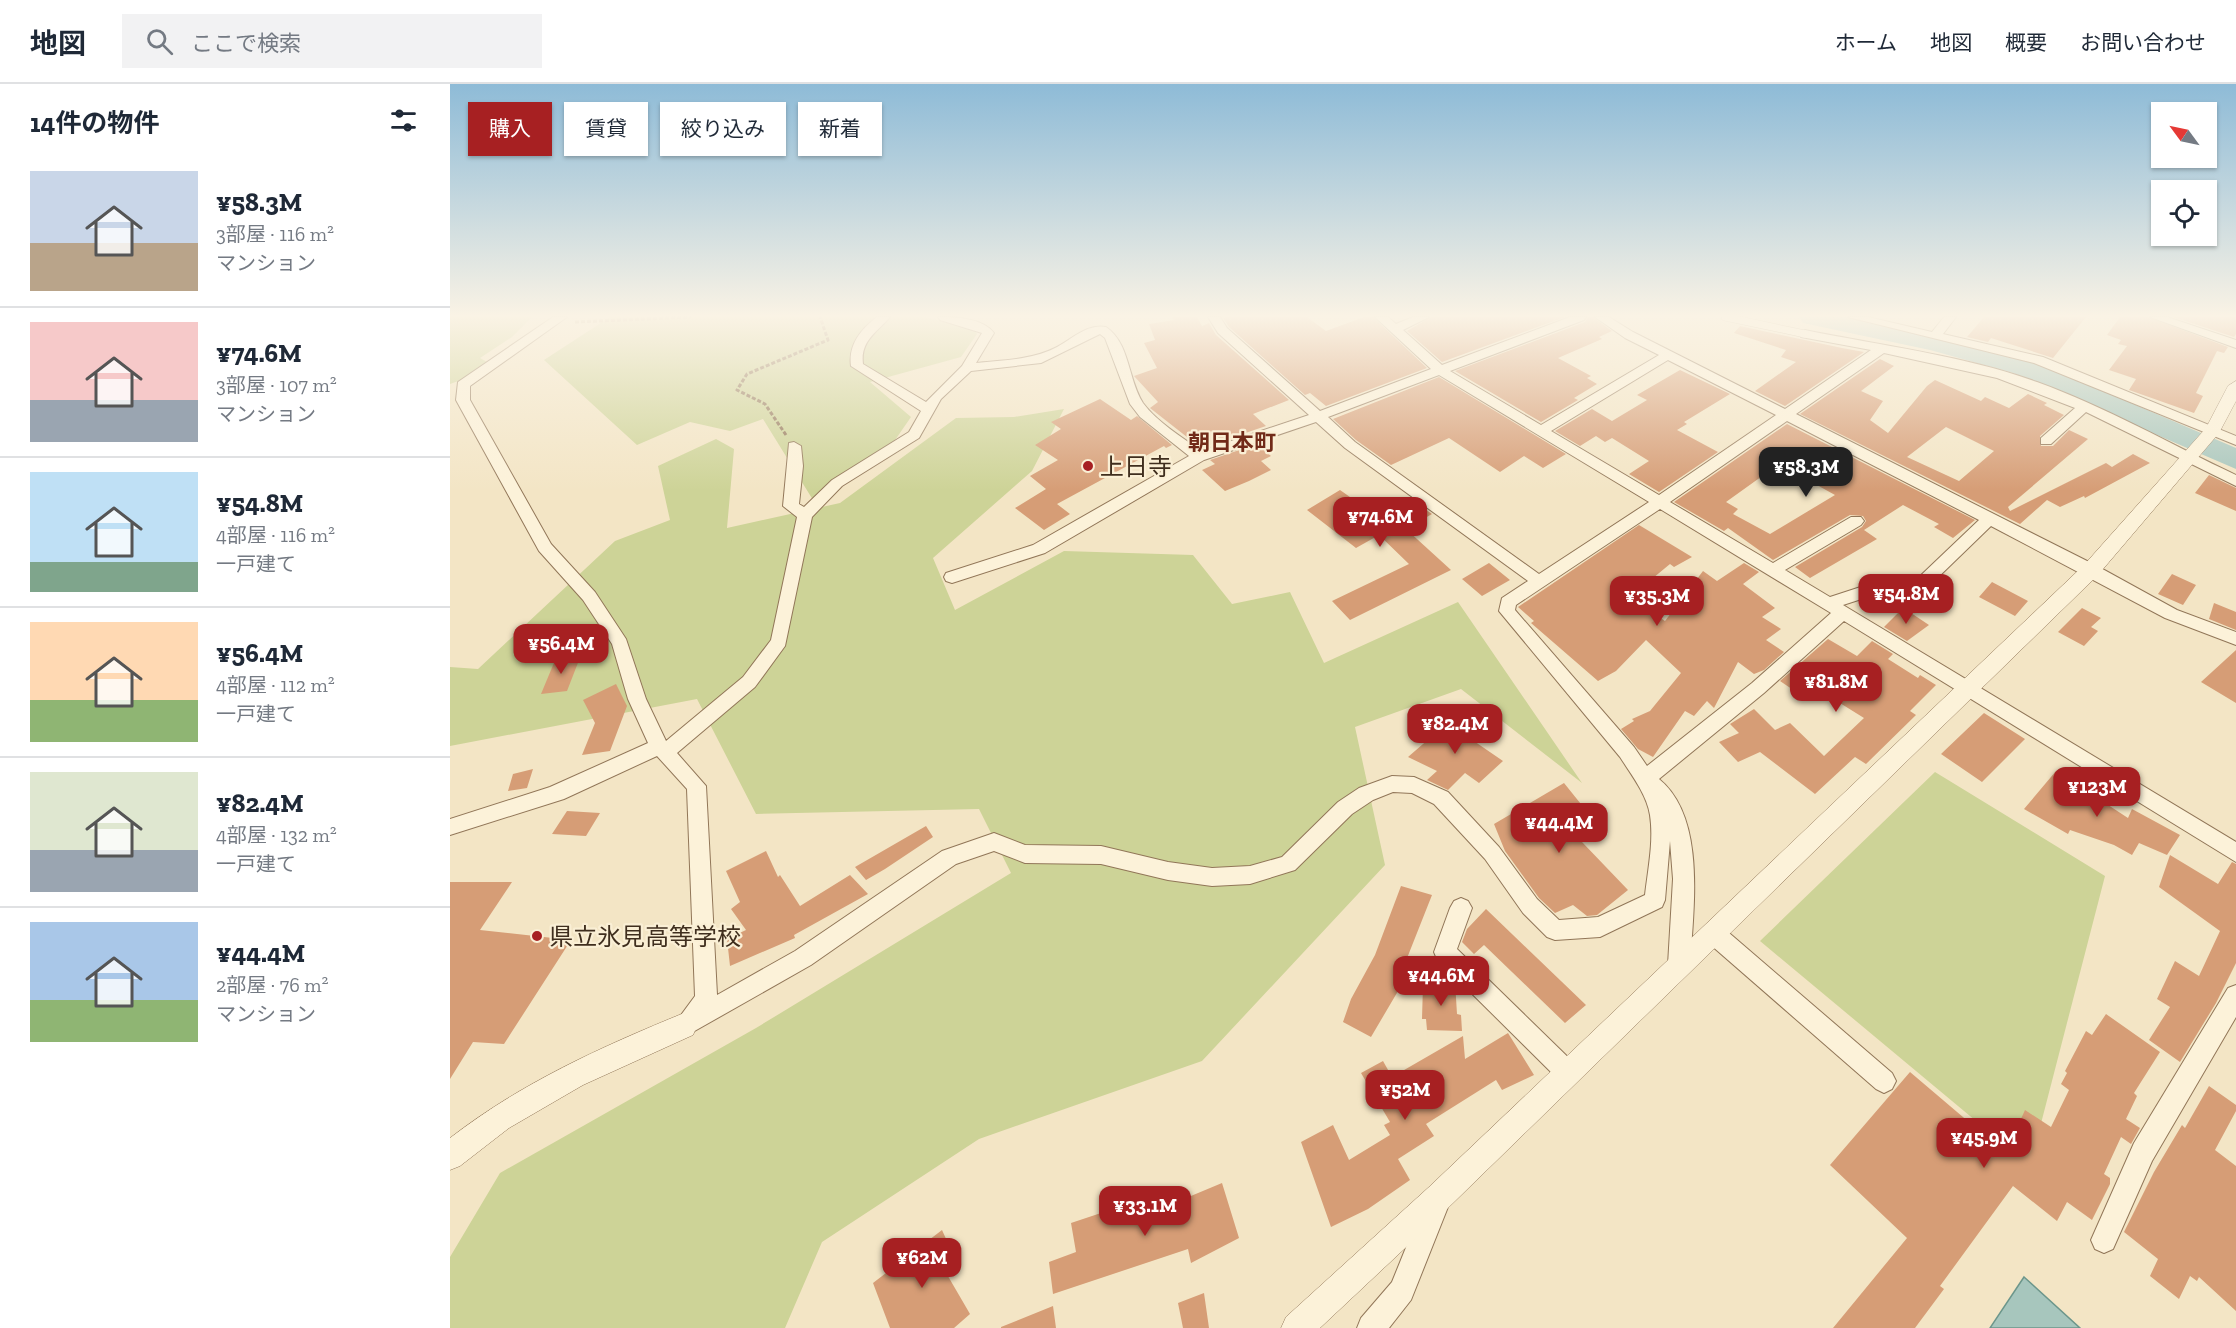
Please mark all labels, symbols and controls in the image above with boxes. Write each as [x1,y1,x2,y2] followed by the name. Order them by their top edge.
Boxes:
[122,14,542,68] search box
[143,25,176,58] icon: search
[30,27,86,60] text: 地図
[191,30,301,57] text: ここで検索
[1835,30,1897,55] text: ホーム
[1930,30,1972,55] text: 地図
[2005,30,2047,55] text: 概要
[2080,30,2206,55] text: お問い合わせ
[468,102,552,156] chip: 購入
[564,102,648,156] chip: 賃貸
[660,102,786,156] chip: 絞り込み
[798,102,882,156] chip: 新着
[2151,102,2217,168] north arrow
[2151,102,2217,246] map controls
[387,104,420,137] icon: filters
[30,107,159,139] text: 14件の物件
[2151,180,2217,246] button: locate
[216,186,302,218] text: ¥58.3M
[78,195,150,267] icon: home
[216,222,334,246] text: 3部屋 · 116 m²
[216,251,316,275] text: マンション
[216,337,302,369] text: ¥74.6M
[78,346,150,418] icon: home
[216,373,337,397] text: 3部屋 · 107 m²
[216,402,316,426] text: マンション
[1188,429,1276,456] district label: 朝日本町
[1757,447,1855,498] pin: ¥58.3M
[1100,452,1172,481] place label: 上日寺
[1773,454,1839,478] text: ¥58.3M
[1081,459,1095,473] marker: 上日寺
[216,487,303,519] text: ¥54.8M
[78,496,150,568] icon: home
[1331,497,1429,548] pin: ¥74.6M
[1347,504,1413,528] text: ¥74.6M
[216,523,335,547] text: 4部屋 · 116 m²
[216,552,296,576] text: 一戸建て
[1857,574,1955,625] pin: ¥54.8M
[1608,576,1706,627] pin: ¥35.3M
[1872,581,1940,605] text: ¥54.8M
[1624,583,1690,607] text: ¥35.3M
[512,624,610,675] pin: ¥56.4M
[527,631,595,655] text: ¥56.4M
[216,637,303,669] text: ¥56.4M
[78,646,150,718] icon: home
[1787,662,1885,713] pin: ¥81.8M
[1804,669,1868,693] text: ¥81.8M
[216,673,335,697] text: 4部屋 · 112 m²
[216,702,296,726] text: 一戸建て
[1406,704,1504,755] pin: ¥82.4M
[1421,711,1489,735] text: ¥82.4M
[2055,767,2139,818] pin: ¥123M
[2067,774,2127,798] text: ¥123M
[216,787,304,819] text: ¥82.4M
[78,796,150,868] icon: home
[1510,803,1608,854] pin: ¥44.4M
[1525,810,1593,834] text: ¥44.4M
[216,823,337,847] text: 4部屋 · 132 m²
[216,852,296,876] text: 一戸建て
[549,922,741,951] place label: 県立氷見高等学校
[530,929,544,943] marker: 県立氷見高等学校
[216,937,305,969] text: ¥44.4M
[78,946,150,1018] icon: home
[1392,956,1490,1007] pin: ¥44.6M
[1407,963,1475,987] text: ¥44.6M
[216,973,329,997] text: 2部屋 · 76 m²
[216,1002,316,1026] text: マンション
[1369,1070,1441,1121] pin: ¥52M
[1379,1077,1431,1101] text: ¥52M
[1935,1118,2033,1169] pin: ¥45.9M
[1951,1125,2018,1149] text: ¥45.9M
[1096,1186,1194,1237] pin: ¥33.1M
[1113,1193,1177,1217] text: ¥33.1M
[886,1238,958,1289] pin: ¥62M
[896,1245,948,1269] text: ¥62M

